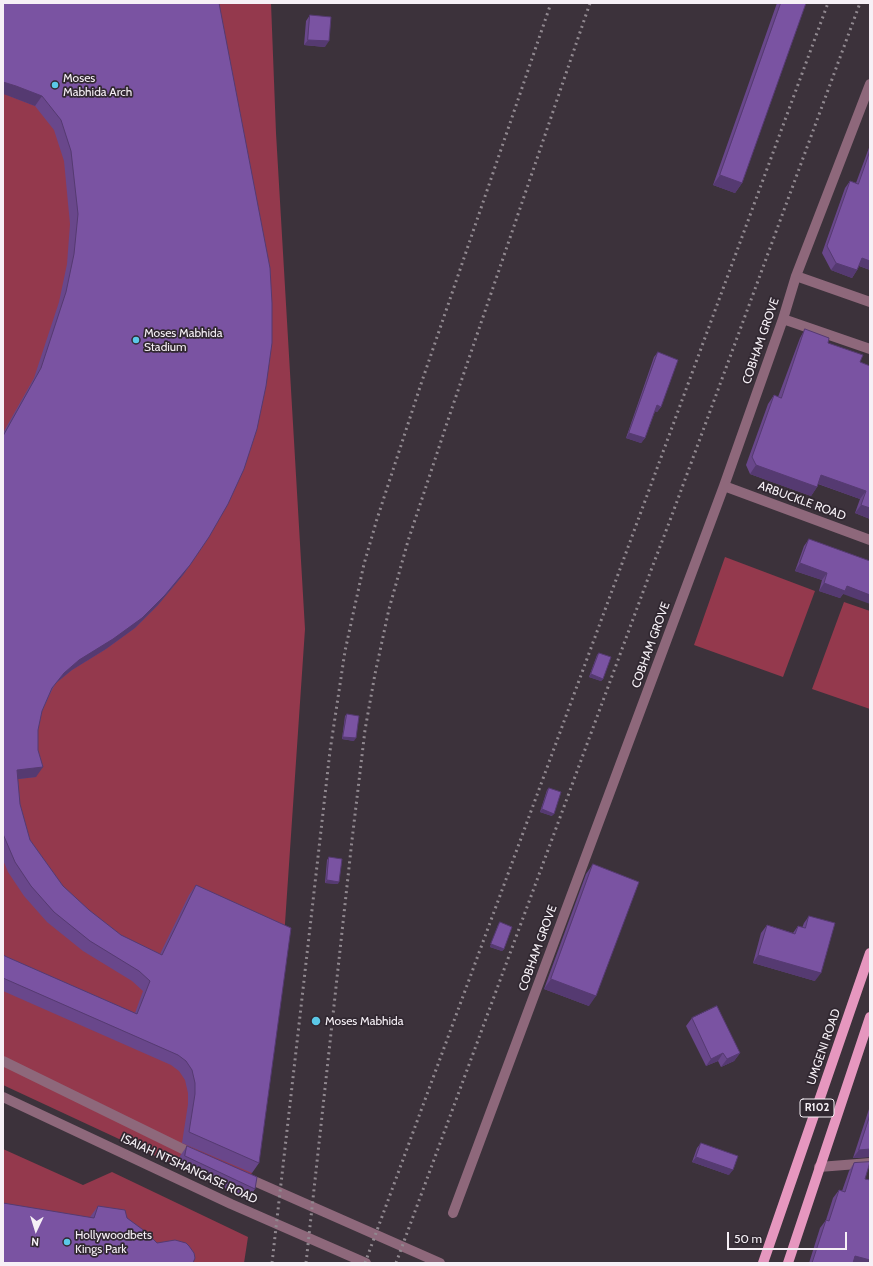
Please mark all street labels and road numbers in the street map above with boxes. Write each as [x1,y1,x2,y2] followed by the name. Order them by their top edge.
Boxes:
[739,296,783,386] street label: COBHAM GROVE
[756,478,848,524] street label: ARBUCKLE ROAD
[629,600,673,690] street label: COBHAM GROVE
[516,903,560,993] street label: COBHAM GROVE
[804,1007,844,1087] street label: UMGENI ROAD
[800,1099,834,1117] road number: R102
[118,1131,260,1207] street label: ISAIAH NTSHANGASE ROAD

